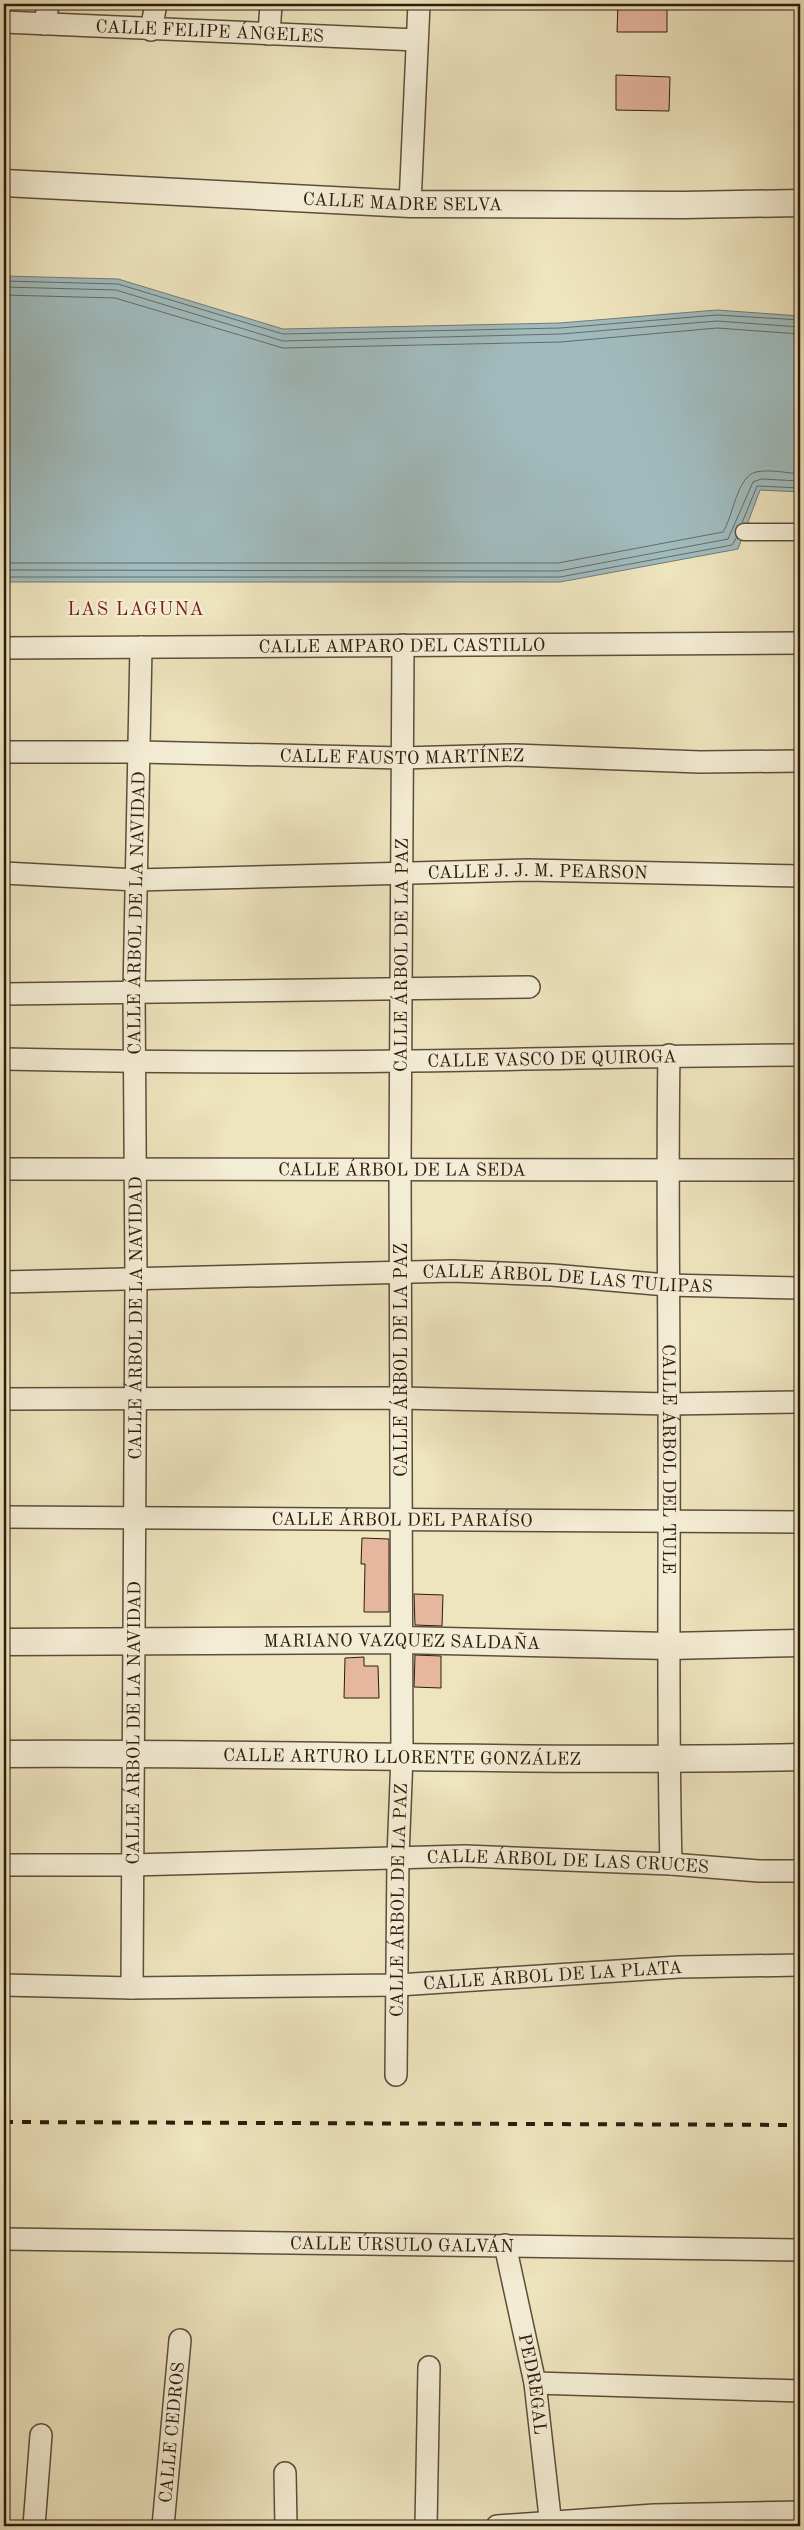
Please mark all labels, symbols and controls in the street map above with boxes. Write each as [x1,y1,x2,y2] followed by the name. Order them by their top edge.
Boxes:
[95,18,324,46] street label: CALLE FELIPE ÁNGELES
[302,190,502,214] street label: CALLE MADRE SELVA
[67,601,205,620] district label: LAS LAGUNA
[258,637,546,656] street label: CALLE AMPARO DEL CASTILLO
[279,744,525,768] street label: CALLE FAUSTO MARTÍNEZ
[122,771,148,1055] street label: CALLE ÁRBOL DE LA NAVIDAD
[389,838,412,1072] street label: CALLE ÁRBOL DE LA PAZ
[427,862,648,883] street label: CALLE J. J. M. PEARSON
[427,1048,677,1071] street label: CALLE VASCO DE QUIROGA
[278,1157,526,1180] street label: CALLE ÁRBOL DE LA SEDA
[123,1176,146,1460] street label: CALLE ÁRBOL DE LA NAVIDAD
[389,1243,411,1477] street label: CALLE ÁRBOL DE LA PAZ
[422,1260,713,1296] street label: CALLE ÁRBOL DE LAS TULIPAS
[659,1344,681,1574] street label: CALLE ÁRBOL DEL TULE
[271,1507,533,1530] street label: CALLE ÁRBOL DEL PARAÍSO
[121,1581,144,1865] street label: CALLE ÁRBOL DE LA NAVIDAD
[263,1630,541,1653] street label: MARIANO VAZQUEZ SALDAÑA
[223,1746,581,1769] street label: CALLE ARTURO LLORENTE GONZÁLEZ
[385,1783,411,2017] street label: CALLE ÁRBOL DE LA PAZ
[426,1845,709,1877] street label: CALLE ÁRBOL DE LAS CRUCES
[423,1959,683,1993] street label: CALLE ÁRBOL DE LA PLATA
[290,2231,514,2256] street label: CALLE ÚRSULO GALVÁN
[515,2332,549,2436] street label: PEDREGAL
[157,2361,188,2504] street label: CALLE CEDROS

